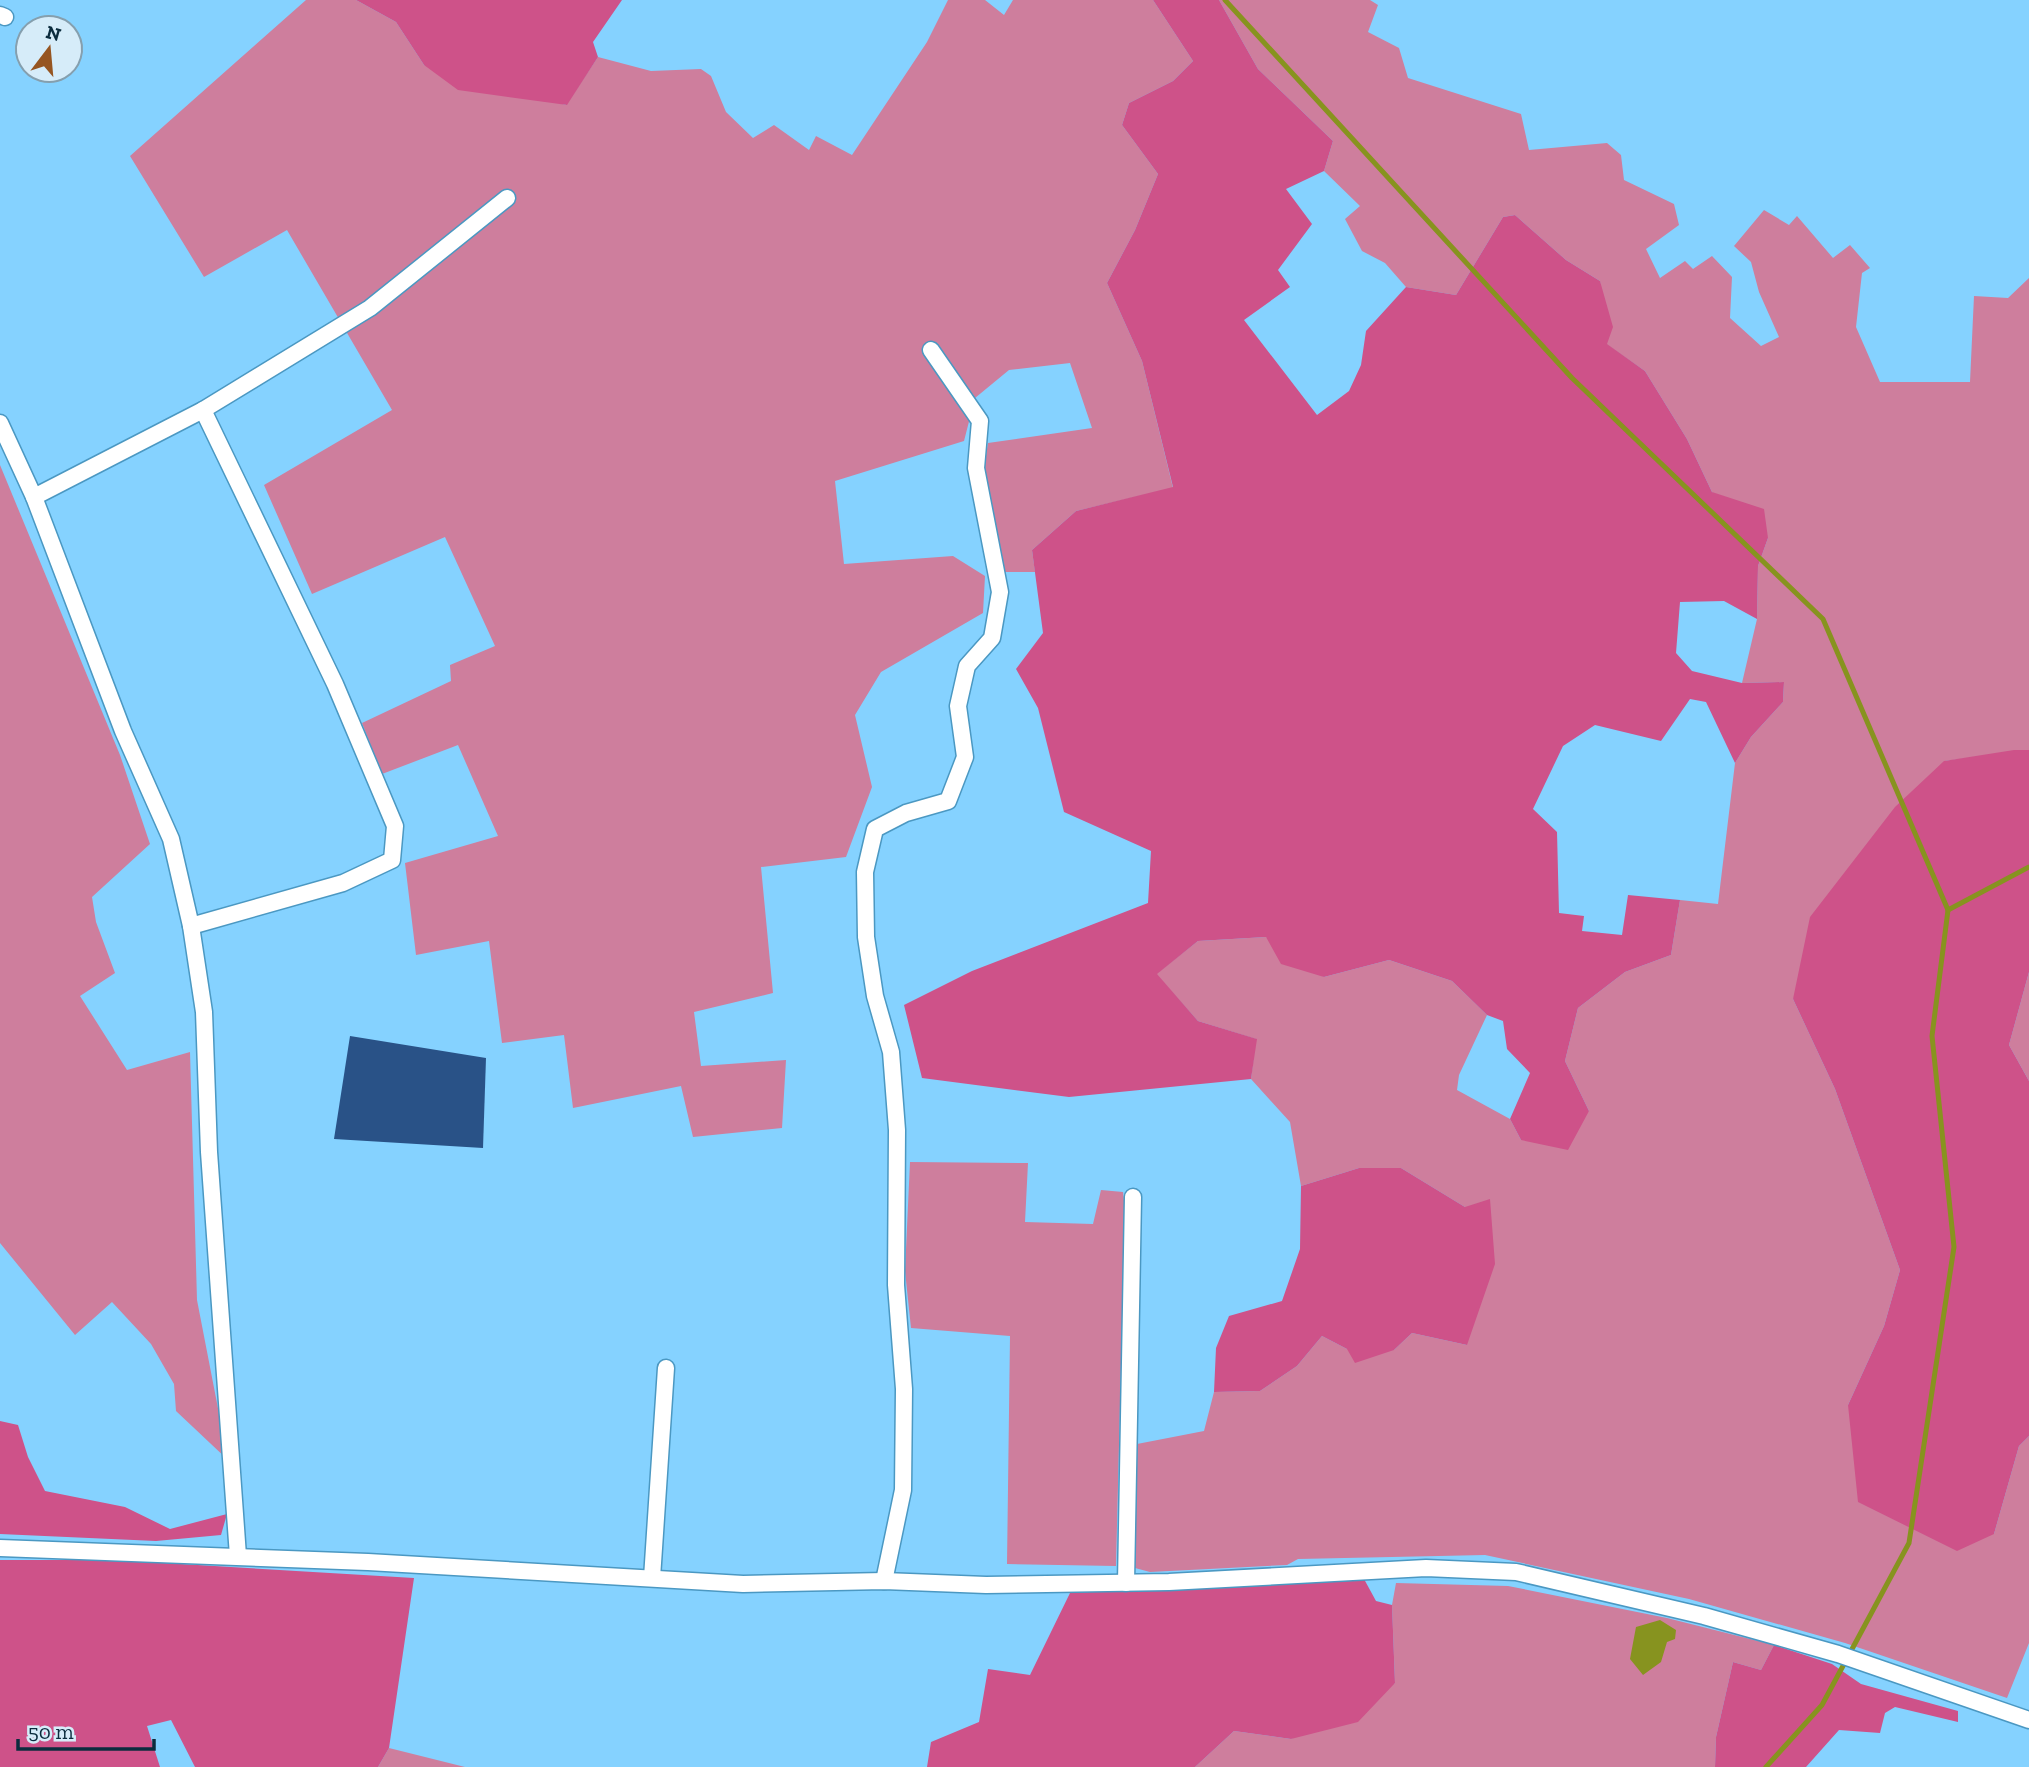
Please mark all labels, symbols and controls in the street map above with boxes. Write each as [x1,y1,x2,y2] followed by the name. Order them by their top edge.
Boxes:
[14,14,84,84] north arrow
[43,20,64,46] text: N
[18,1708,154,1752] scale bar
[28,1719,74,1744] text: 50 m

